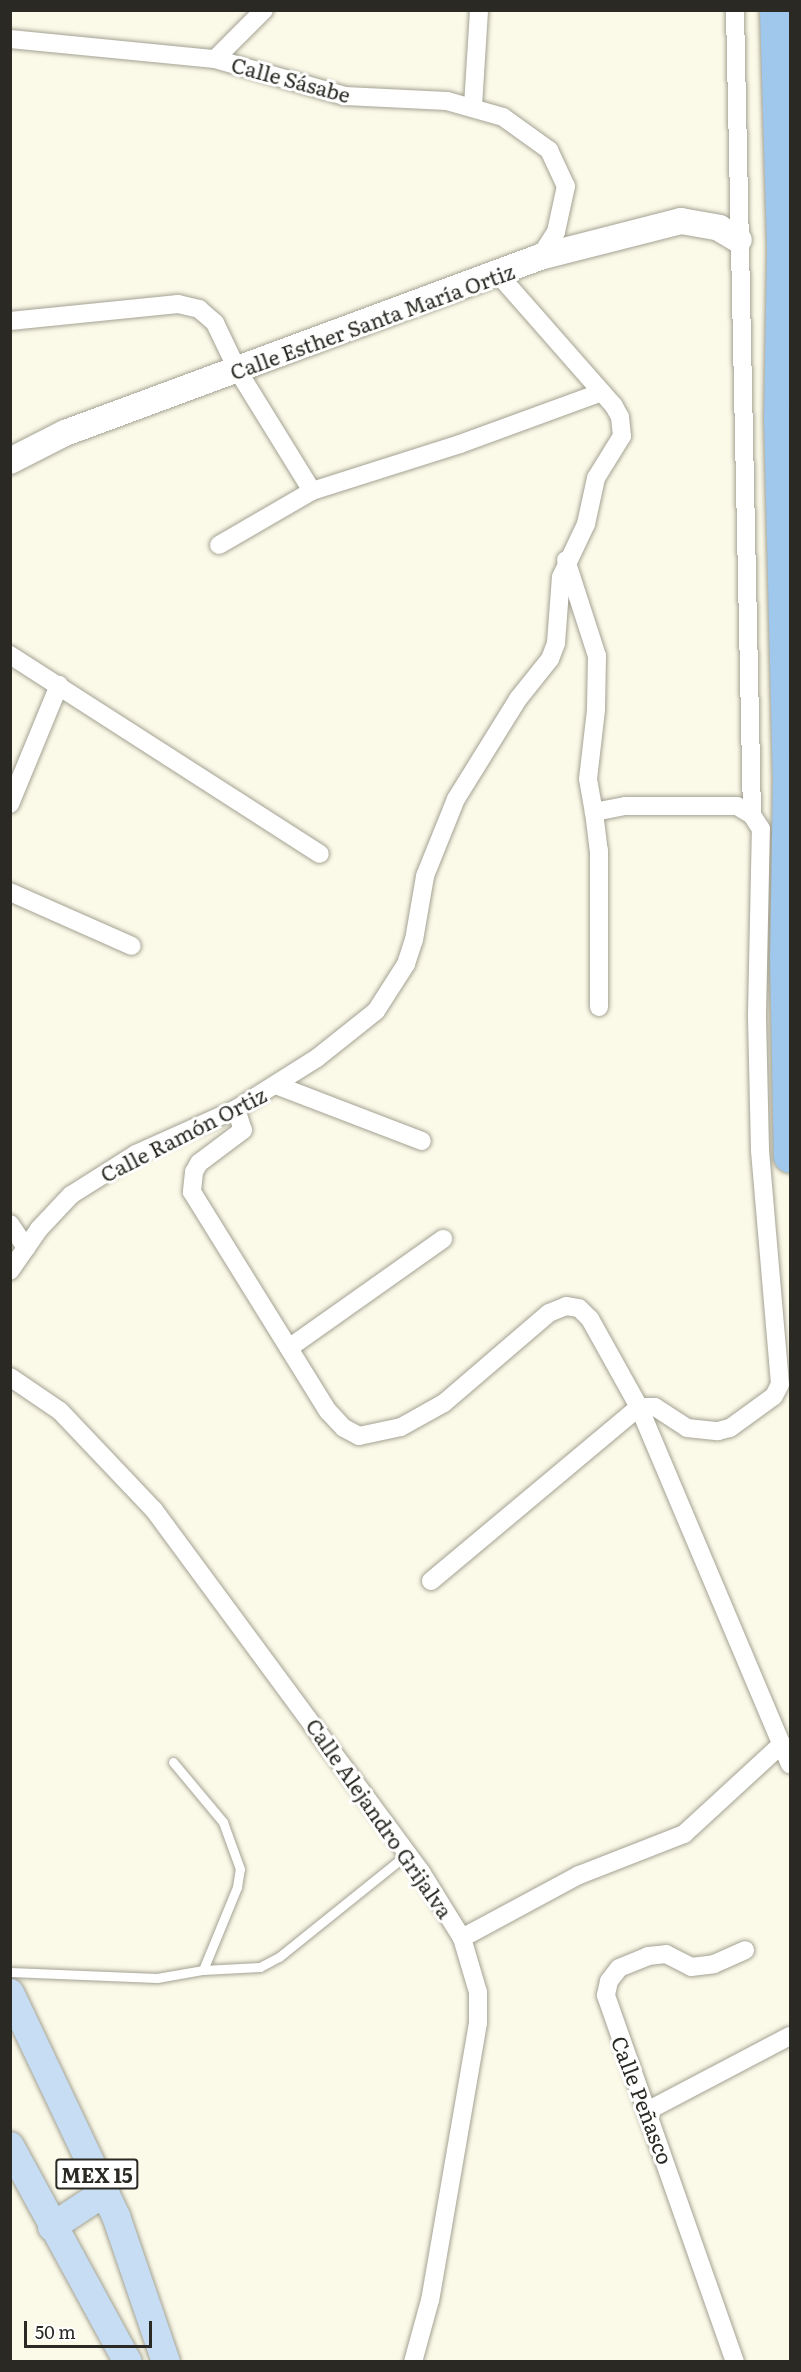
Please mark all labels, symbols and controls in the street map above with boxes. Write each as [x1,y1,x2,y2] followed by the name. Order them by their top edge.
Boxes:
[229,51,353,107] street label: Calle Sásabe
[226,258,518,384] street label: Calle Esther Santa María Ortiz
[96,1081,270,1187] street label: Calle Ramón Ortiz
[301,1713,459,1923] street label: Calle Alejandro Grijalva
[607,2032,679,2168] street label: Calle Peñasco
[55,2157,139,2191] road number: MEX 15
[27,2309,154,2347] scale bar
[35,2318,76,2345] text: 50 m

